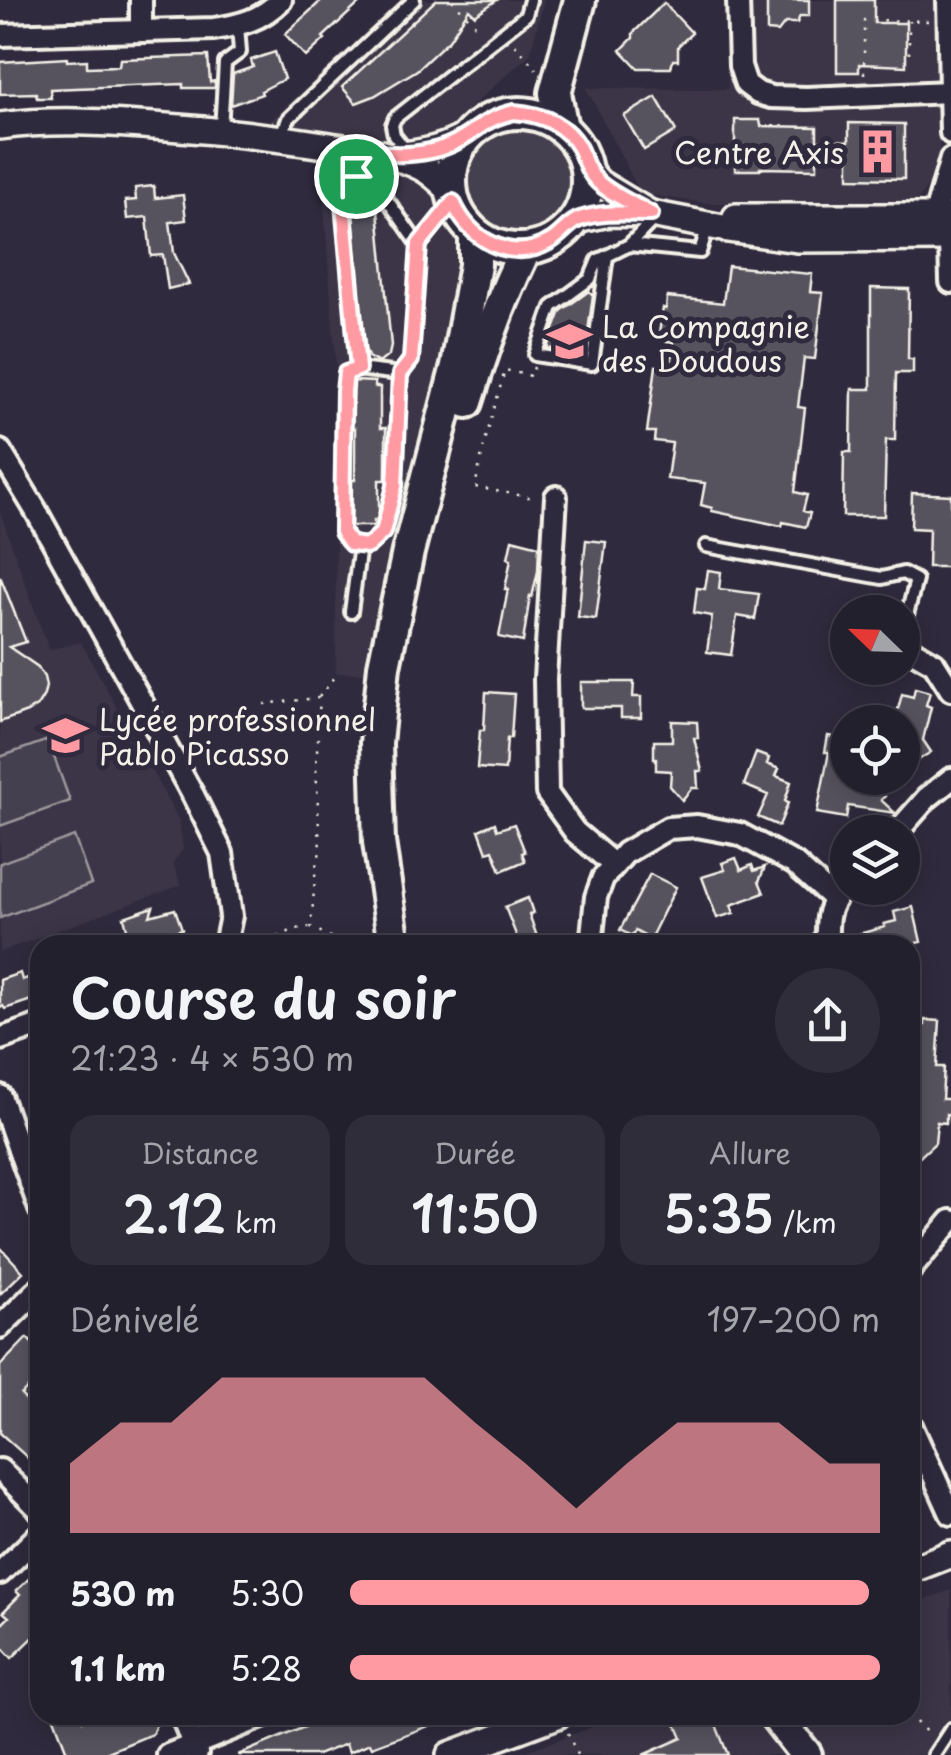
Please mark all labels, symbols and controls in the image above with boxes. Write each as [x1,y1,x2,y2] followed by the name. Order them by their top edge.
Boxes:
[853,127,901,175] building icon: Centre Axis
[674,129,844,174] place label: Centre Axis
[314,134,399,219] pin
[329,149,384,204] icon: arrive
[602,303,810,382] place label: La Compagnie des Doudous
[545,318,593,366] school or university icon: La Compagnie des Doudous
[830,595,920,685] north arrow
[830,595,920,905] map controls
[99,696,376,775] place label: Lycée professionnel Pablo Picasso
[830,705,920,795] button: locate
[42,711,90,759] school or university icon: Lycée professionnel Pablo Picasso
[830,815,920,905] button: layers
[70,955,456,1038] text: Course du soir
[775,968,880,1073] button: share
[70,1034,354,1082] text: 21:23 · 4 × 530 m
[141,1131,259,1174] text: Distance
[434,1131,516,1174] text: Durée
[709,1131,791,1174] text: Allure
[123,1174,226,1250] text: 2.12
[411,1174,539,1250] text: 11:50
[663,1174,774,1250] text: 5:35
[226,1200,277,1243] text: km
[774,1200,837,1243] text: /km
[70,1295,200,1343] text: Dénivelé
[707,1295,880,1343] text: 197–200 m
[70,1569,176,1617] text: 530 m
[230,1569,304,1617] text: 5:30
[70,1644,166,1692] text: 1.1 km
[230,1644,302,1692] text: 5:28

